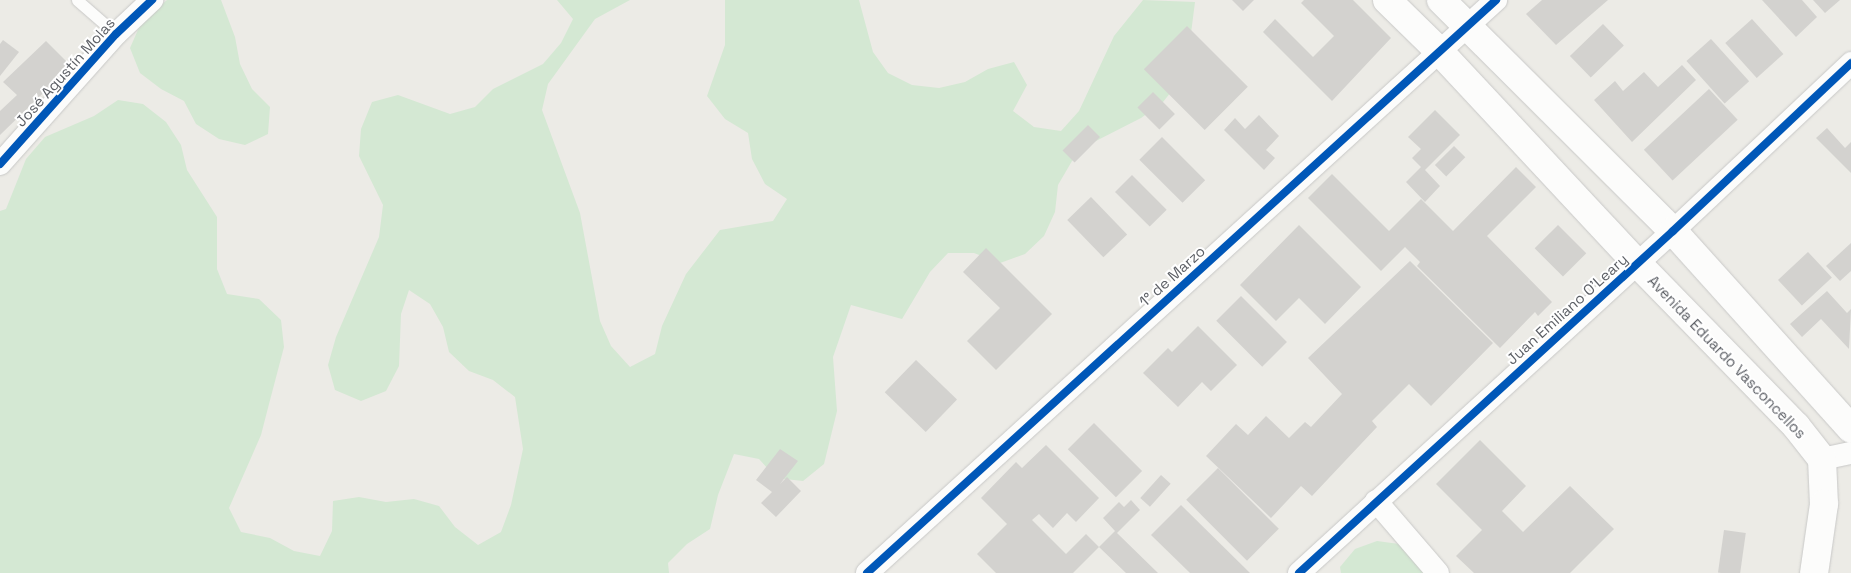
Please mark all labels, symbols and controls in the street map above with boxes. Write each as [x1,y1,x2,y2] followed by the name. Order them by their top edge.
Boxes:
[11,14,119,130] street label: José Agustín Molas
[1135,242,1209,310] street label: 1° de Marzo
[1503,250,1631,368] street label: Juan Emiliano O'Leary
[1644,272,1810,442] street label: Avenida Eduardo Vasconcellos

